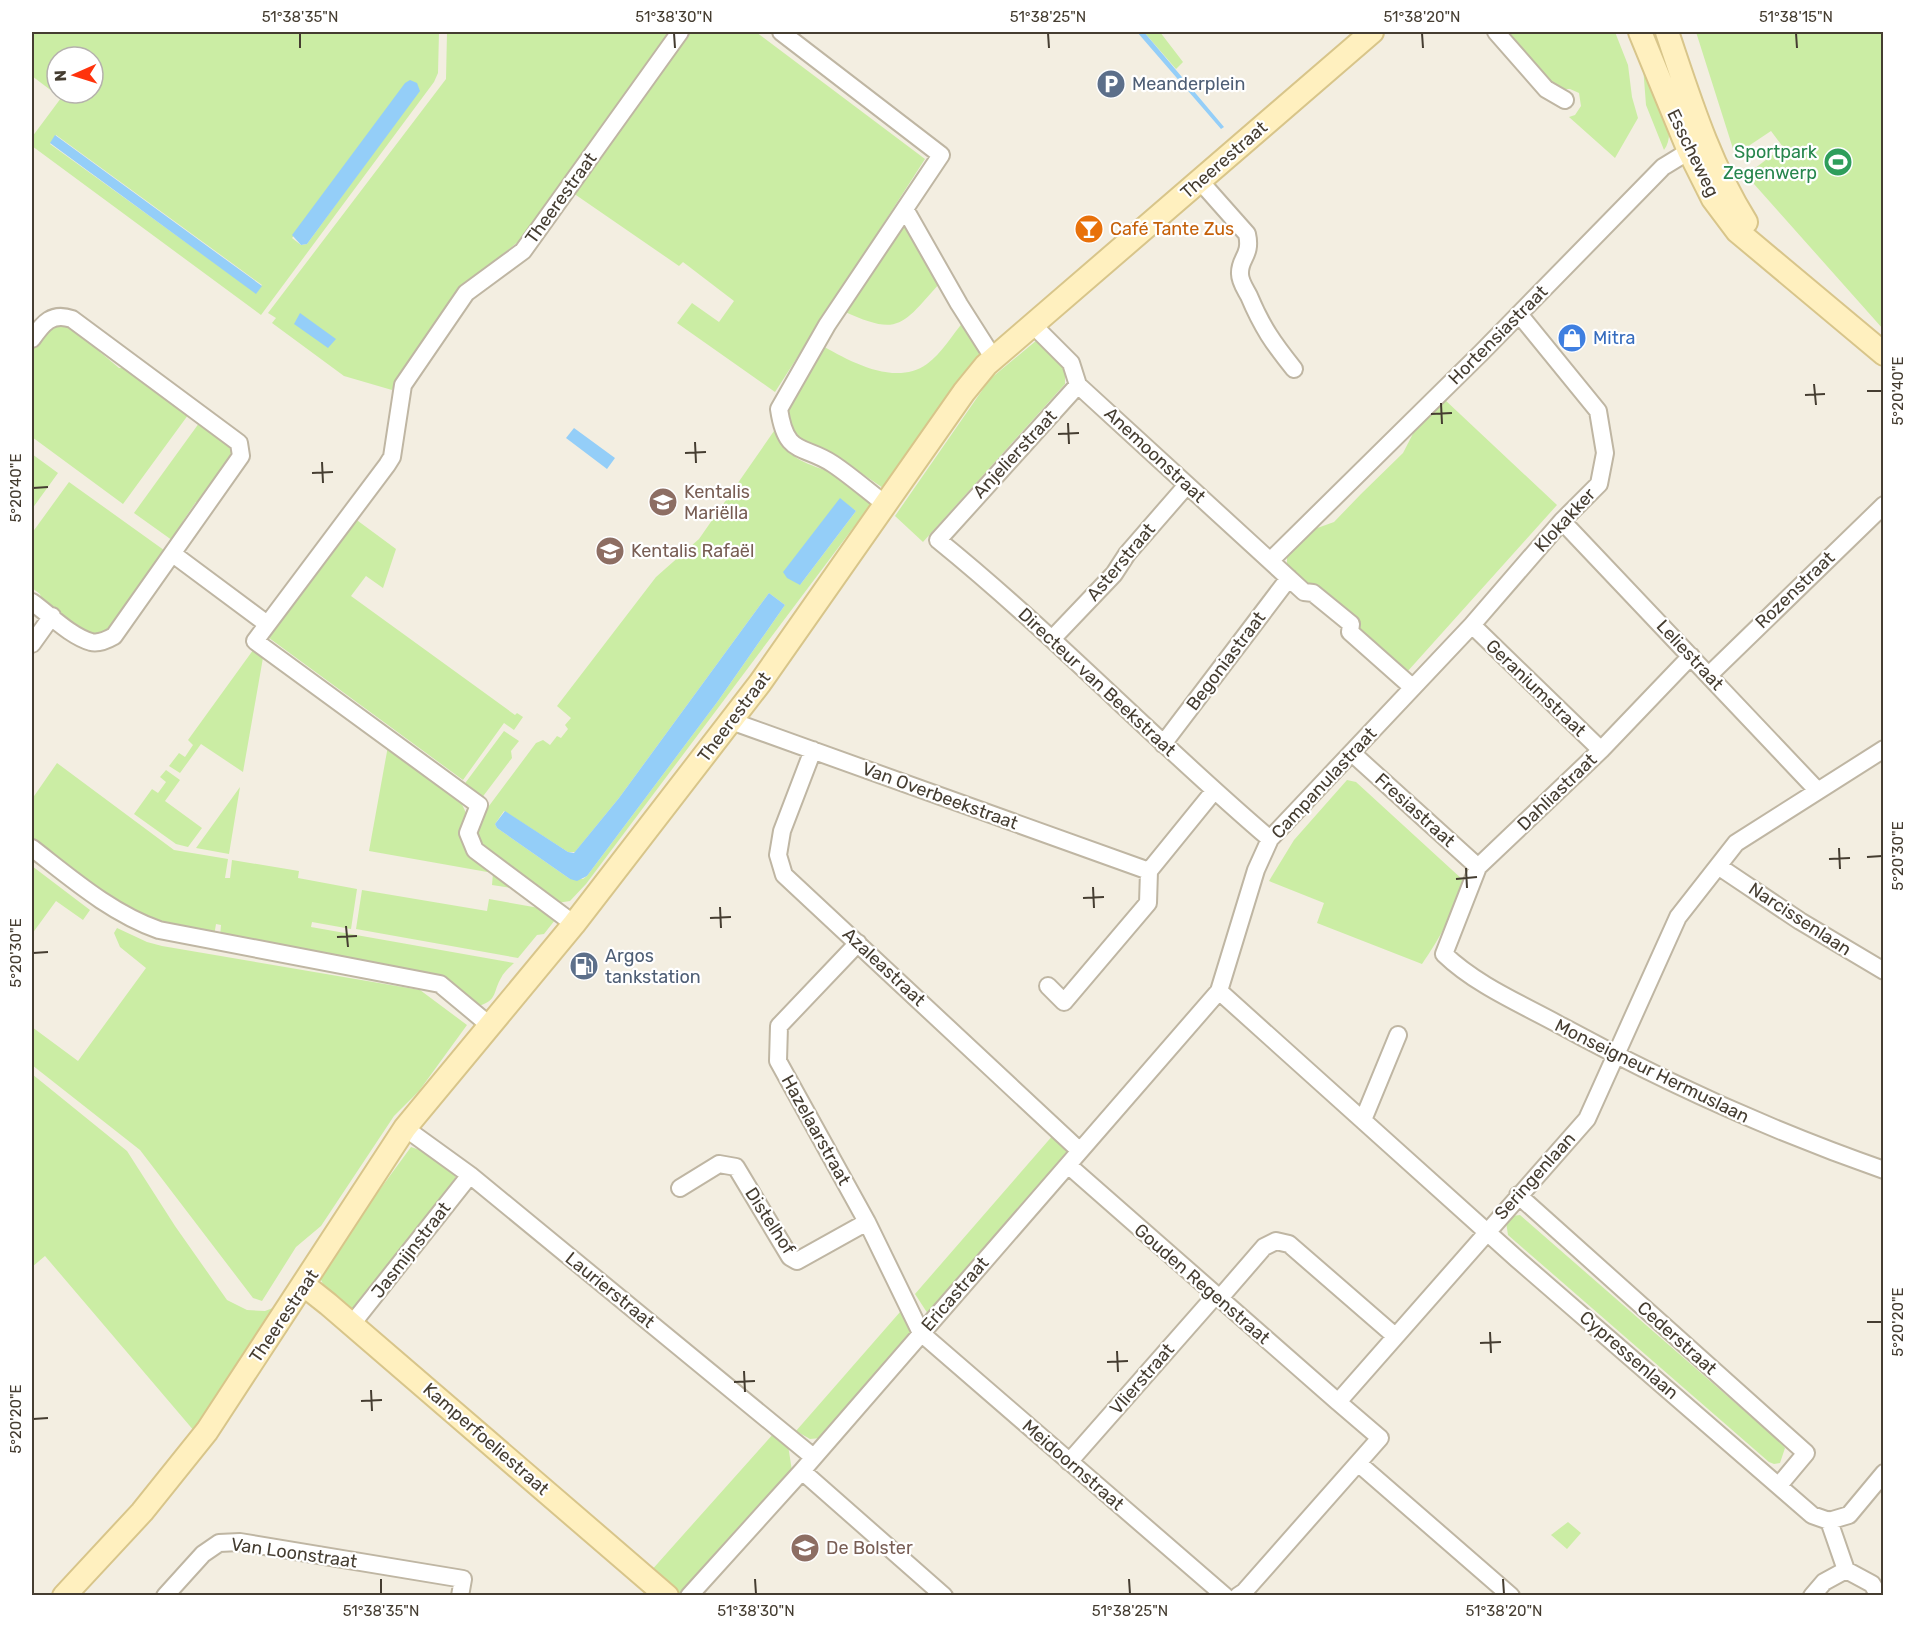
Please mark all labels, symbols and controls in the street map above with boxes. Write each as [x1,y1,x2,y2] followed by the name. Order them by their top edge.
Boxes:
[262,8,338,26] text: 51°38'35"N
[635,8,713,26] text: 51°38'30"N
[1010,8,1086,26] text: 51°38'25"N
[1383,8,1461,26] text: 51°38'20"N
[1759,8,1833,26] text: 51°38'15"N
[45,45,105,105] north arrow
[1095,68,1127,100] parking icon: Meanderplein
[51,70,70,82] text: N
[1132,73,1245,95] place label: Meanderplein
[1662,105,1724,201] street label: Esscheweg
[1176,116,1272,204] street label: Theerestraat
[1723,141,1818,184] place label: Sportpark Zegenwerp
[1822,146,1854,178] sports icon: Sportpark Zegenwerp
[520,148,602,248] street label: Theerestraat
[1073,213,1105,245] bar icon: Café Tante Zus
[1110,218,1234,240] place label: Café Tante Zus
[1444,281,1552,389] street label: Hortensiastraat
[1556,322,1588,354] shop icon: Mitra
[1593,327,1635,349] place label: Mitra
[1889,356,1907,426] text: 5°20'40"E
[1100,403,1210,507] street label: Anemoonstraat
[968,405,1062,503] street label: Anjelierstraat
[7,453,25,523] text: 5°20'40"E
[684,481,750,524] place label: Kentalis Mariëlla
[1530,483,1600,557] street label: Klokakker
[647,486,679,518] school or university icon: Kentalis Mariëlla
[1082,519,1160,605] street label: Asterstraat
[594,535,626,567] school or university icon: Kentalis Rafaël
[631,540,754,562] place label: Kentalis Rafaël
[1751,547,1839,633] street label: Rozenstraat
[1014,603,1180,761] street label: Directeur van Beekstraat
[1182,607,1270,715] street label: Begoniastraat
[1652,615,1728,695] street label: Leliestraat
[1481,635,1591,741] street label: Geraniumstraat
[693,667,775,767] street label: Theerestraat
[1267,723,1381,843] street label: Campanulastraat
[1513,749,1601,835] street label: Dahliastraat
[859,758,1021,834] street label: Van Overbeekstraat
[1370,768,1460,852] street label: Fresiastraat
[1889,821,1907,891] text: 5°20'30"E
[1745,878,1855,960] street label: Narcissenlaan
[7,918,25,988] text: 5°20'30"E
[838,923,930,1011] street label: Azaleastraat
[605,945,701,988] place label: Argos tankstation
[568,950,600,982] fuel station icon: Argos tankstation
[1551,1014,1753,1128] street label: Monseigneur Hermuslaan
[777,1071,855,1189] street label: Hazelaarstraat
[1490,1128,1580,1224] street label: Seringenlaan
[740,1183,800,1259] street label: Distelhof
[367,1198,455,1302] street label: Jasmijnstraat
[1130,1219,1274,1349] street label: Gouden Regenstraat
[561,1247,659,1333] street label: Laurierstraat
[917,1252,993,1336] street label: Ericastraat
[245,1265,323,1367] street label: Theerestraat
[1889,1287,1907,1357] text: 5°20'20"E
[1633,1297,1721,1379] street label: Cederstraat
[1575,1306,1683,1404] street label: Cypressenlaan
[1105,1339,1179,1419] street label: Vlierstraat
[418,1378,554,1500] street label: Kamperfoeliestraat
[7,1384,25,1454] text: 5°20'20"E
[1018,1415,1128,1515] street label: Meidoornstraat
[789,1532,821,1564] school or university icon: De Bolster
[229,1533,359,1573] street label: Van Loonstraat
[826,1537,913,1559] place label: De Bolster
[343,1602,419,1620] text: 51°38'35"N
[717,1602,795,1620] text: 51°38'30"N
[1092,1602,1168,1620] text: 51°38'25"N
[1465,1602,1543,1620] text: 51°38'20"N

